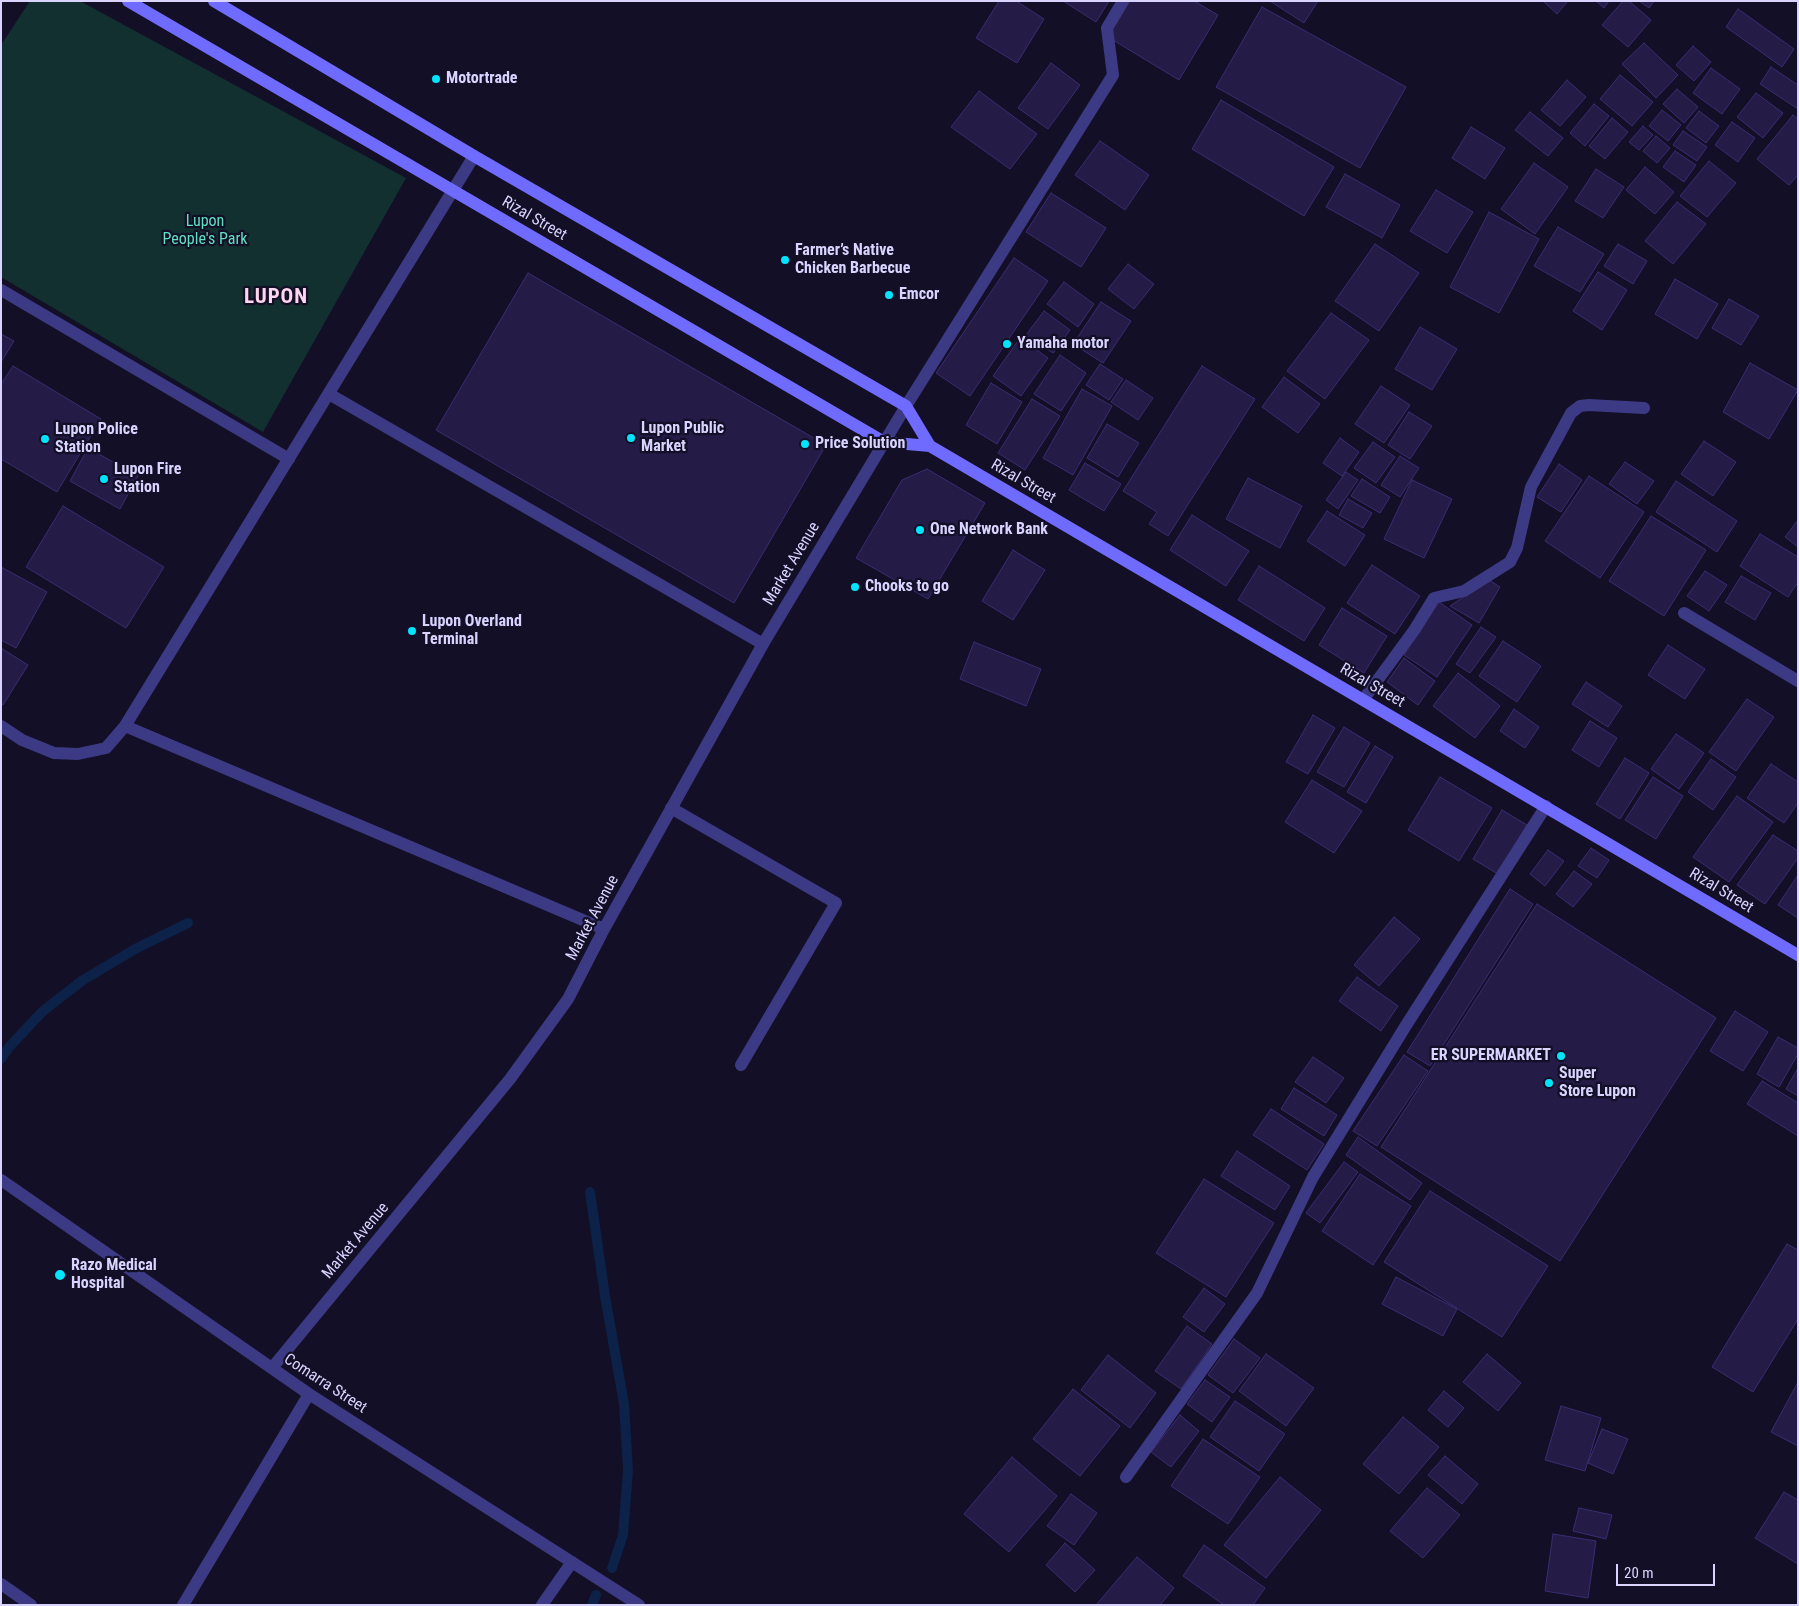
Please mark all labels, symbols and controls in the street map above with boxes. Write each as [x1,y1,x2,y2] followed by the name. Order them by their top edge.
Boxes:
[446,69,518,89] place label: Motortrade
[430,73,442,85] marker: Motortrade
[498,193,570,245] street label: Rizal Street
[163,212,247,250] park label: Lupon People's Park
[795,241,910,279] place label: Farmer’s Native Chicken Barbecue
[779,254,791,266] marker: Farmer’s Native Chicken Barbecue
[243,285,309,311] district label: LUPON
[899,285,939,305] place label: Emcor
[883,289,895,301] marker: Emcor
[1017,334,1109,354] place label: Yamaha motor
[1001,338,1013,350] marker: Yamaha motor
[641,419,724,457] place label: Lupon Public Market
[55,420,138,458] place label: Lupon Police Station
[625,432,637,444] marker: Lupon Public Market
[39,433,51,445] marker: Lupon Police Station
[815,434,905,454] place label: Price Solution
[799,438,811,450] marker: Price Solution
[987,456,1059,508] street label: Rizal Street
[114,460,181,498] place label: Lupon Fire Station
[98,473,110,485] marker: Lupon Fire Station
[760,519,824,609] street label: Market Avenue
[930,520,1048,540] place label: One Network Bank
[914,524,926,536] marker: One Network Bank
[865,577,949,597] place label: Chooks to go
[849,581,861,593] marker: Chooks to go
[422,612,522,650] place label: Lupon Overland Terminal
[406,625,418,637] marker: Lupon Overland Terminal
[1336,660,1408,712] street label: Rizal Street
[1685,864,1757,918] street label: Rizal Street
[563,872,623,964] street label: Market Avenue
[1431,1046,1551,1066] place label: ER SUPERMARKET
[1555,1050,1567,1062] marker: ER SUPERMARKET
[1559,1064,1636,1102] place label: Super Store Lupon
[1543,1077,1555,1089] marker: Super Store Lupon
[319,1199,393,1283] street label: Market Avenue
[71,1256,157,1294] place label: Razo Medical Hospital
[53,1268,67,1282] marker: Razo Medical Hospital
[280,1350,370,1418] street label: Comarra Street
[1619,1554,1718,1586] scale bar
[1624,1564,1654,1582] text: 20 m

